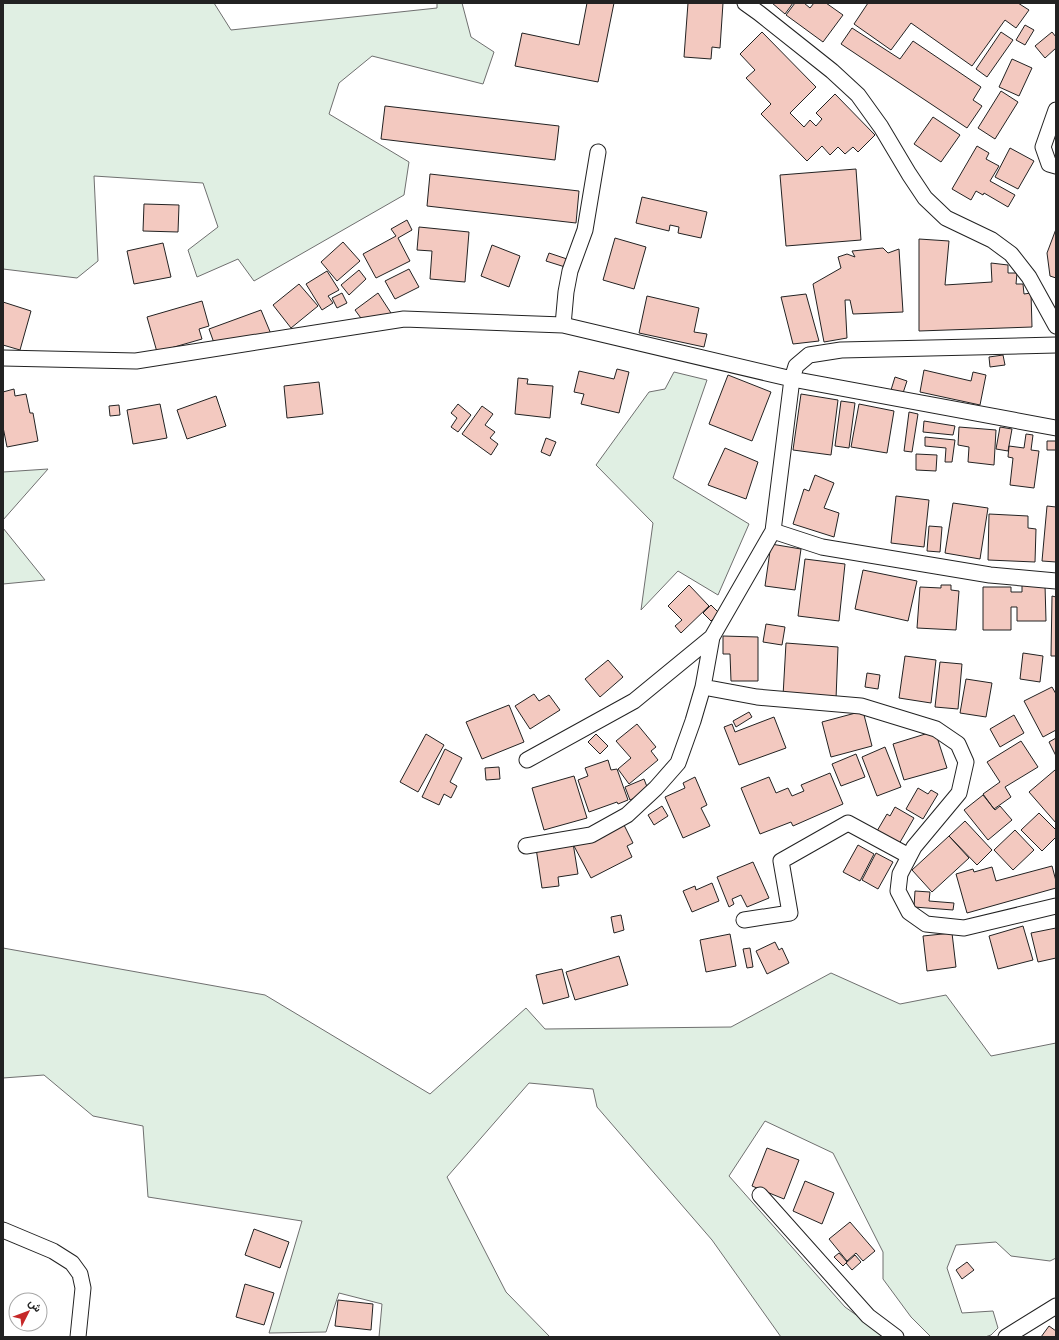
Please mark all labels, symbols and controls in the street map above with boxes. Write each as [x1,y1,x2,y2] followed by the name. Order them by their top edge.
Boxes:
[8,1292,48,1332] north arrow
[26,1296,45,1315] text: ش

